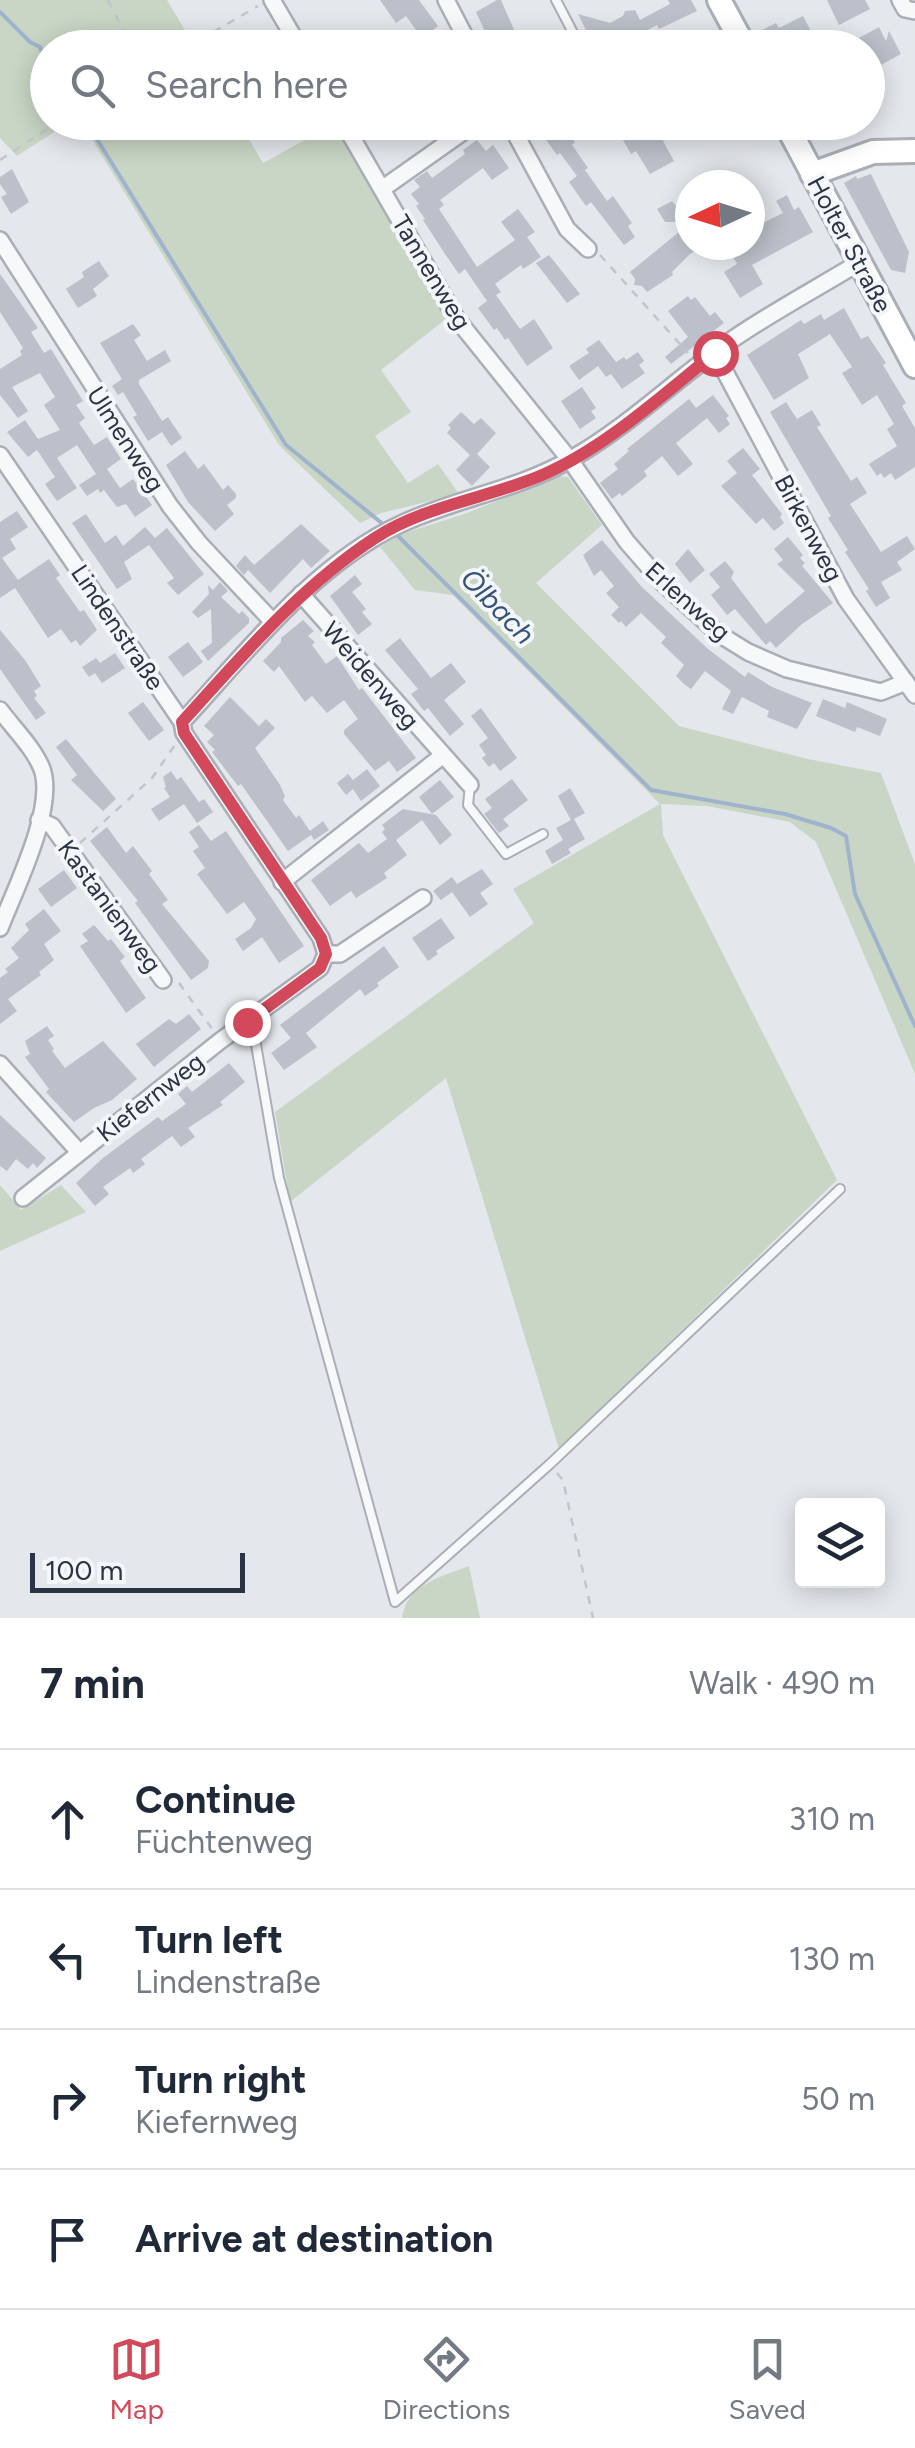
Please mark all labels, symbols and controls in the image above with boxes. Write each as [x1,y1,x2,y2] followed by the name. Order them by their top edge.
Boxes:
[30,30,885,140] search box
[65,58,120,113] icon: search
[145,62,348,108] text: Search here
[675,170,765,260] north arrow
[801,171,899,317] street label: Holter Straße
[386,209,478,335] street label: Tannenweg
[693,331,739,377] route start
[81,381,171,497] street label: Ulmenweg
[768,470,850,586] street label: Birkenweg
[639,555,737,647] street label: Erlenweg
[65,558,171,696] street label: Lindenstraße
[454,561,542,651] water label: Ölbach
[316,615,426,735] street label: Weidenweg
[52,834,168,978] street label: Kastanienweg
[225,1000,271,1046] route end
[91,1046,209,1148] street label: Kiefernweg
[795,1498,885,1588] map controls
[795,1498,885,1588] button: layers
[30,1548,245,1592] scale bar
[45,1553,123,1587] text: 100 m
[40,1658,145,1709] text: 7 min
[689,1664,875,1702] text: Walk · 490 m
[135,1777,296,1823] text: Continue
[40,1792,95,1847] icon: ahead
[789,1800,875,1838] text: 310 m
[135,1823,313,1861] text: Füchtenweg
[135,1917,283,1963] text: Turn left
[40,1932,95,1987] icon: left
[789,1940,875,1978] text: 130 m
[135,1963,321,2001] text: Lindenstraße
[135,2057,307,2103] text: Turn right
[40,2072,95,2127] icon: right
[801,2080,875,2118] text: 50 m
[135,2103,298,2141] text: Kiefernweg
[40,2212,95,2267] icon: arrive
[135,2216,493,2262] text: Arrive at destination
[109,2332,164,2426] tab: Map
[383,2332,510,2426] tab: Directions
[729,2332,806,2426] tab: Saved

